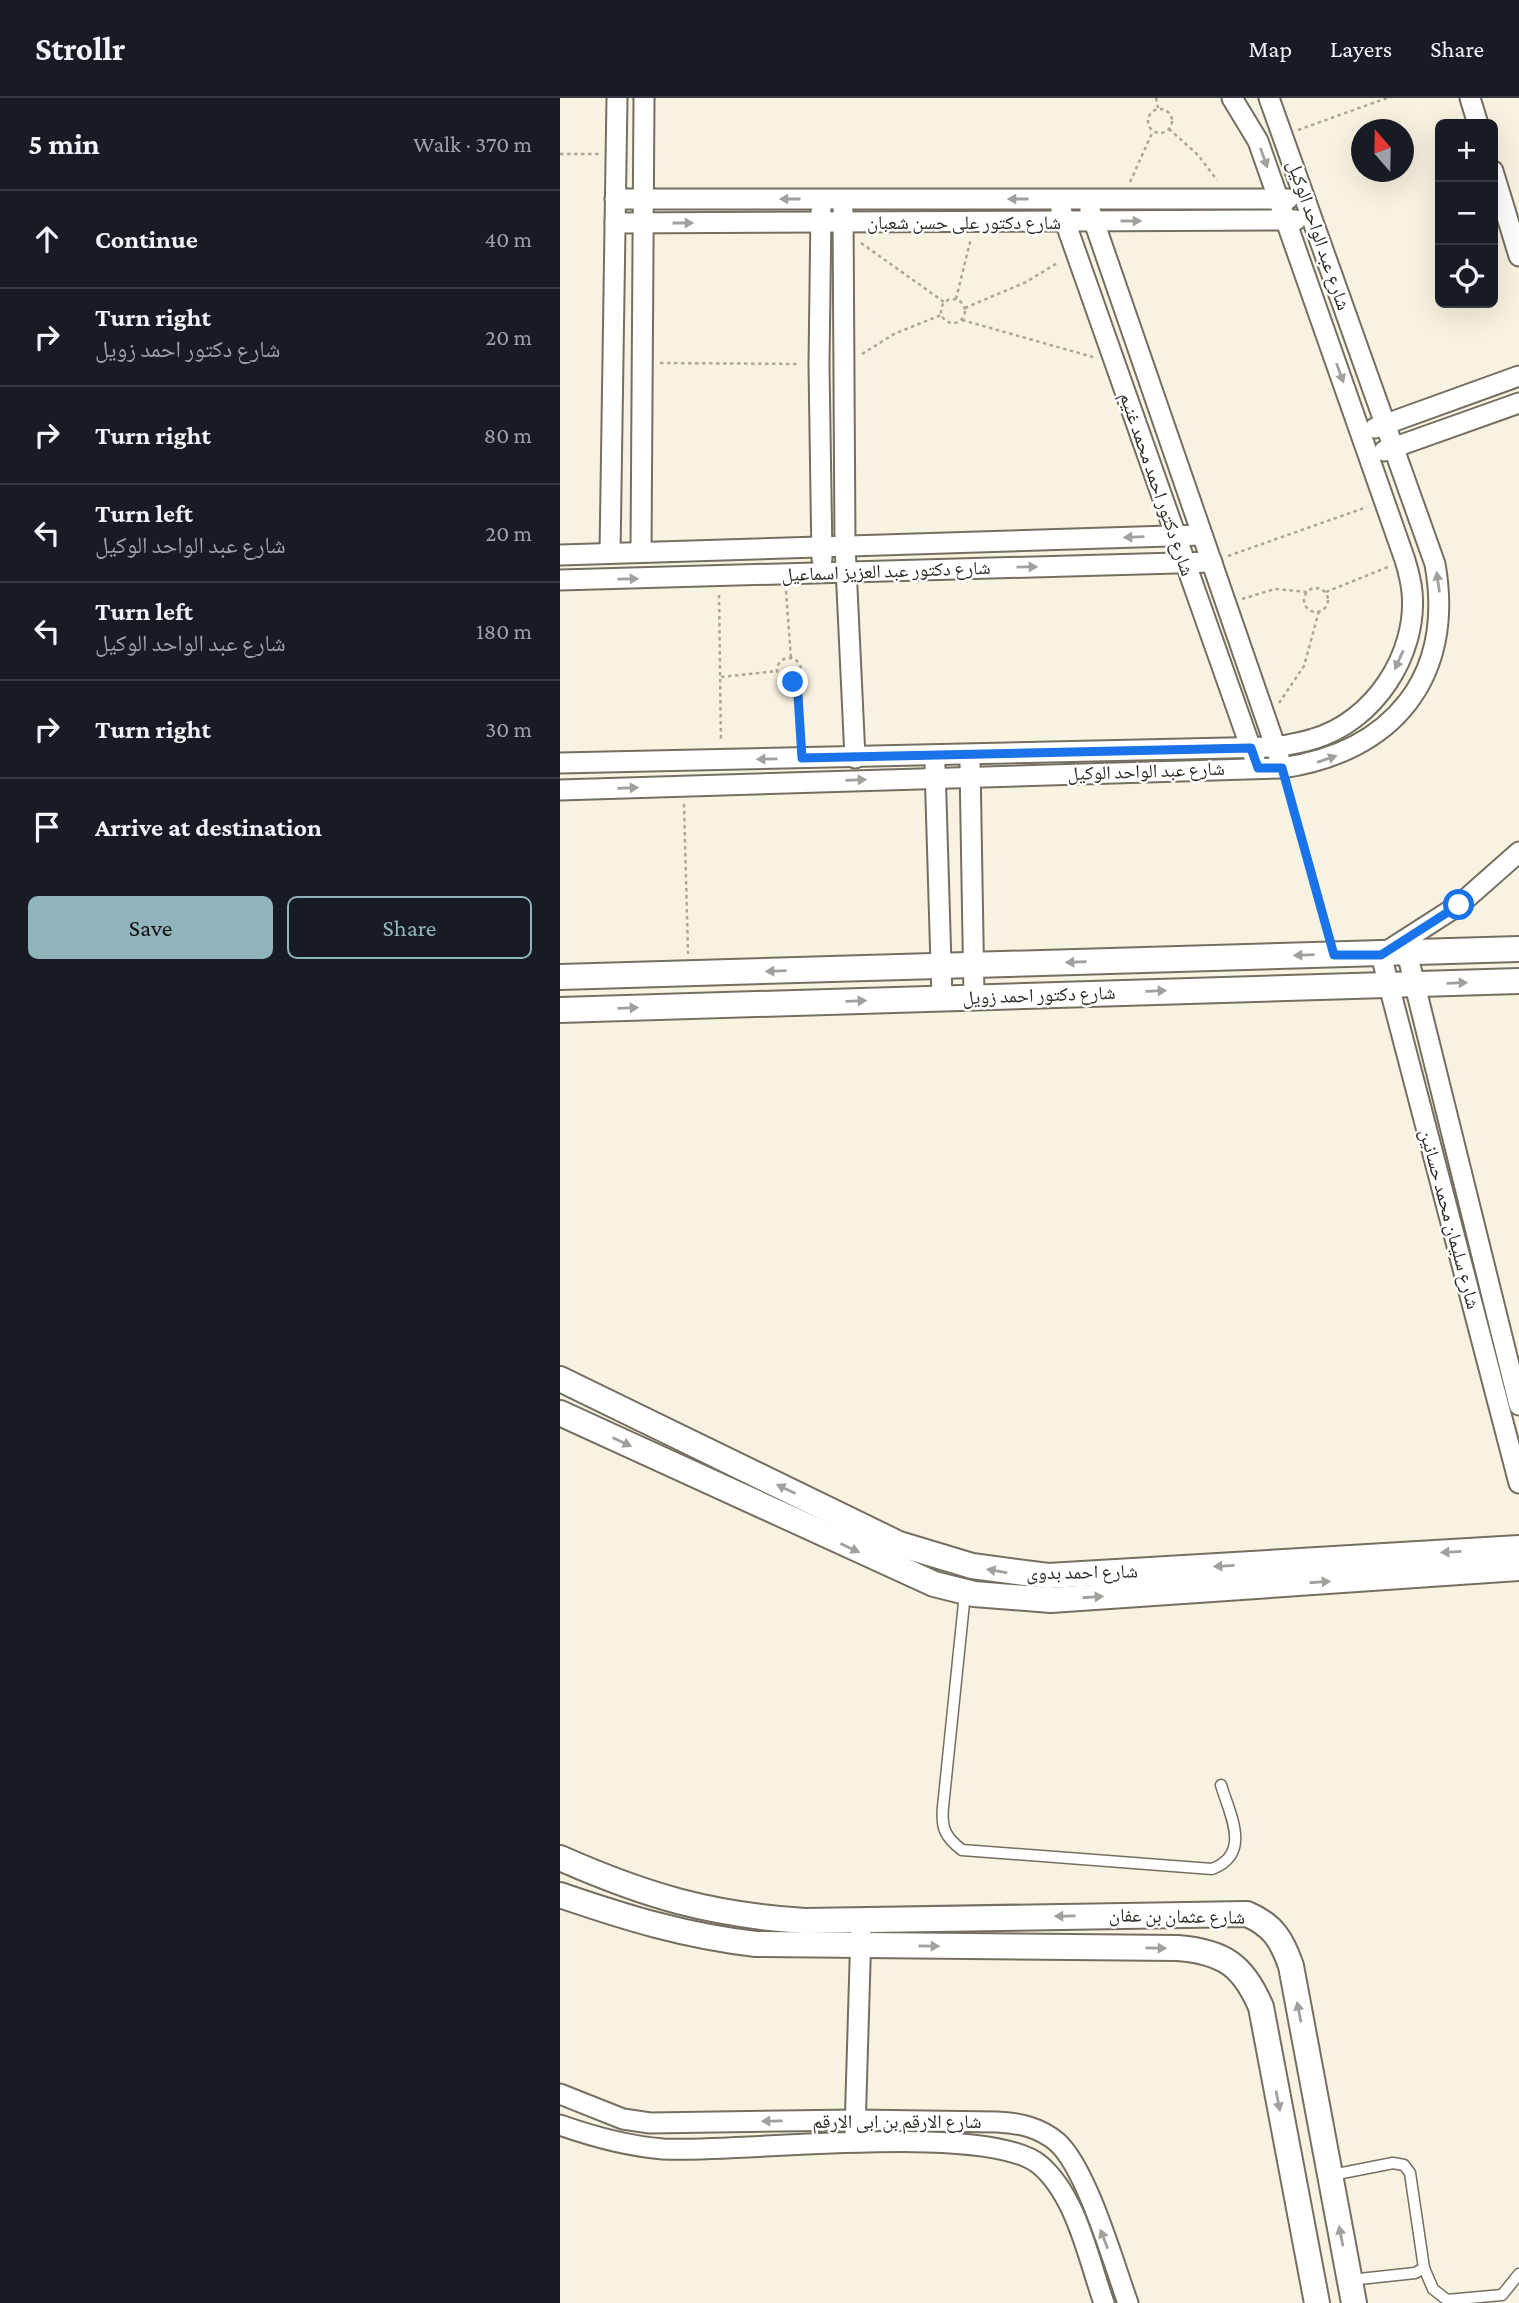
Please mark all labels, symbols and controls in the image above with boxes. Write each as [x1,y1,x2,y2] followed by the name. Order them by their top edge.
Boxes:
[35,30,125,67] text: Strollr
[1248,35,1292,62] text: Map
[1330,35,1392,62] text: Layers
[1430,35,1484,62] text: Share
[1351,119,1414,182] north arrow
[1435,119,1498,308] map controls
[1435,119,1498,182] button: +
[28,127,100,160] text: 5 min
[413,131,532,157] text: Walk · 370 m
[1259,148,1270,169] one-way arrow
[1283,157,1355,313] street label: شارع عبد الواحد الوكيل
[1435,182,1498,245] button: −
[779,193,801,205] one-way arrow
[1006,193,1028,205] one-way arrow
[867,212,1061,234] street label: شارع دكتور على حسن شعبان
[1120,215,1142,227] one-way arrow
[672,217,694,229] one-way arrow
[28,220,66,258] icon: ahead
[95,225,198,254] text: Continue
[484,226,532,252] text: 40 m
[1435,245,1498,308] button: locate
[95,303,211,332] text: Turn right
[28,318,66,356] icon: right
[485,324,532,350] text: 20 m
[95,336,280,362] text: شارع دكتور احمد زويل
[1335,362,1346,383] one-way arrow
[1114,389,1198,579] street label: شارع دكتور احمد محمد غنيم
[28,416,66,454] icon: right
[95,421,211,450] text: Turn right
[484,422,532,448] text: 80 m
[95,499,193,528] text: Turn left
[28,514,66,552] icon: left
[485,520,532,546] text: 20 m
[1123,531,1145,543] one-way arrow
[95,532,286,558] text: شارع عبد الواحد الوكيل
[781,557,991,586] street label: شارع دكتور عبد العزيز اسماعيل
[1016,562,1038,573] one-way arrow
[1432,571,1443,593] one-way arrow
[617,573,639,584] one-way arrow
[95,597,193,626] text: Turn left
[28,612,66,650] icon: left
[476,618,532,644] text: 180 m
[95,630,286,656] text: شارع عبد الواحد الوكيل
[1393,650,1405,670] one-way arrow
[777,666,808,697] route end
[28,710,66,748] icon: right
[95,715,211,744] text: Turn right
[485,716,532,742] text: 30 m
[756,753,778,765] one-way arrow
[1317,753,1338,764] one-way arrow
[1067,758,1225,785] street label: شارع عبد الواحد الوكيل
[845,775,867,786] one-way arrow
[617,783,639,794] one-way arrow
[28,808,66,846] icon: arrive
[95,813,322,842] text: Arrive at destination
[1443,889,1474,920] route start
[28,896,273,959] button: Save
[287,896,532,959] button: Share
[1293,950,1315,961] one-way arrow
[1065,957,1087,968] one-way arrow
[764,965,786,976] one-way arrow
[1447,977,1469,989] one-way arrow
[962,982,1116,1009] street label: شارع دكتور احمد زويل
[1146,986,1168,997] one-way arrow
[845,995,867,1007] one-way arrow
[617,1002,639,1013] one-way arrow
[1415,1127,1484,1312] street label: شارع سليمان محمد حسانين
[612,1436,632,1447] one-way arrow
[776,1483,796,1494] one-way arrow
[840,1543,861,1554] one-way arrow
[1440,1547,1462,1558] one-way arrow
[1213,1560,1235,1571] one-way arrow
[1026,1561,1138,1584] street label: شارع احمد بدوى
[986,1565,1008,1576] one-way arrow
[1309,1576,1331,1587] one-way arrow
[1082,1592,1104,1603] one-way arrow
[1109,1904,1245,1929] street label: شارع عثمان بن عفان
[1054,1910,1076,1922] one-way arrow
[918,1940,940,1952] one-way arrow
[1145,1942,1167,1954] one-way arrow
[1294,2001,1305,2023] one-way arrow
[1273,2090,1284,2112] one-way arrow
[813,2111,981,2134] street label: شارع الارقم بن ابى الارقم
[760,2116,782,2127] one-way arrow
[1336,2225,1347,2247] one-way arrow
[1098,2229,1109,2250] one-way arrow

